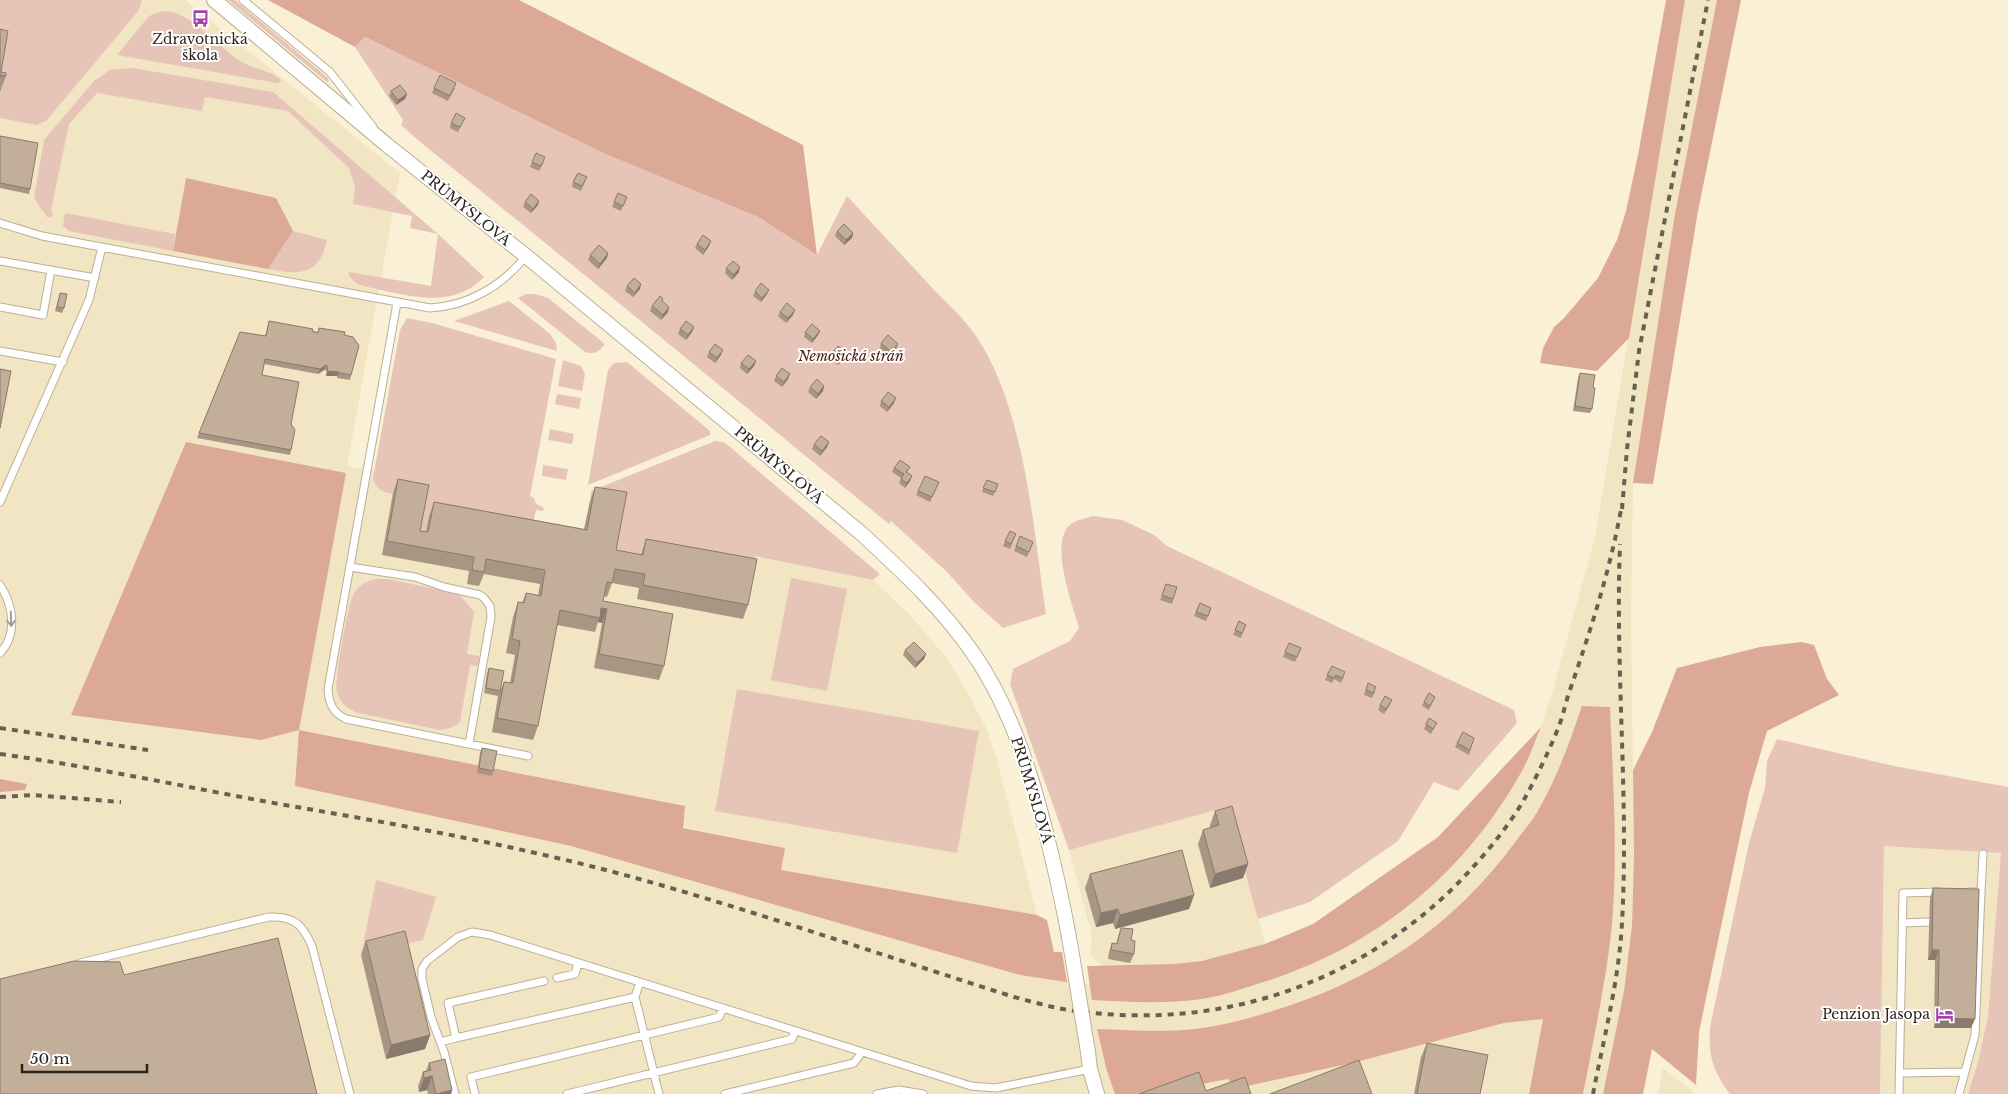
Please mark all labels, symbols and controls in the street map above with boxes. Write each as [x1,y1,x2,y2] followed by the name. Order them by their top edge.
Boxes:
[190,9,210,29] bus stop icon: Zdravotnická škola
[152,30,248,64] place label: Zdravotnická škola
[417,165,515,250] street label: PRŮMYSLOVÁ
[797,347,904,365] park label: Nemošická stráň
[731,422,828,508] street label: PRŮMYSLOVÁ
[6,611,16,627] one-way arrow
[1007,734,1058,846] street label: PRŮMYSLOVÁ
[1934,1004,1954,1024] hotel icon: Penzion Jasopa
[1822,1005,1930,1023] place label: Penzion Jasopa
[22,1042,148,1074] scale bar
[30,1049,70,1068] text: 50 m

